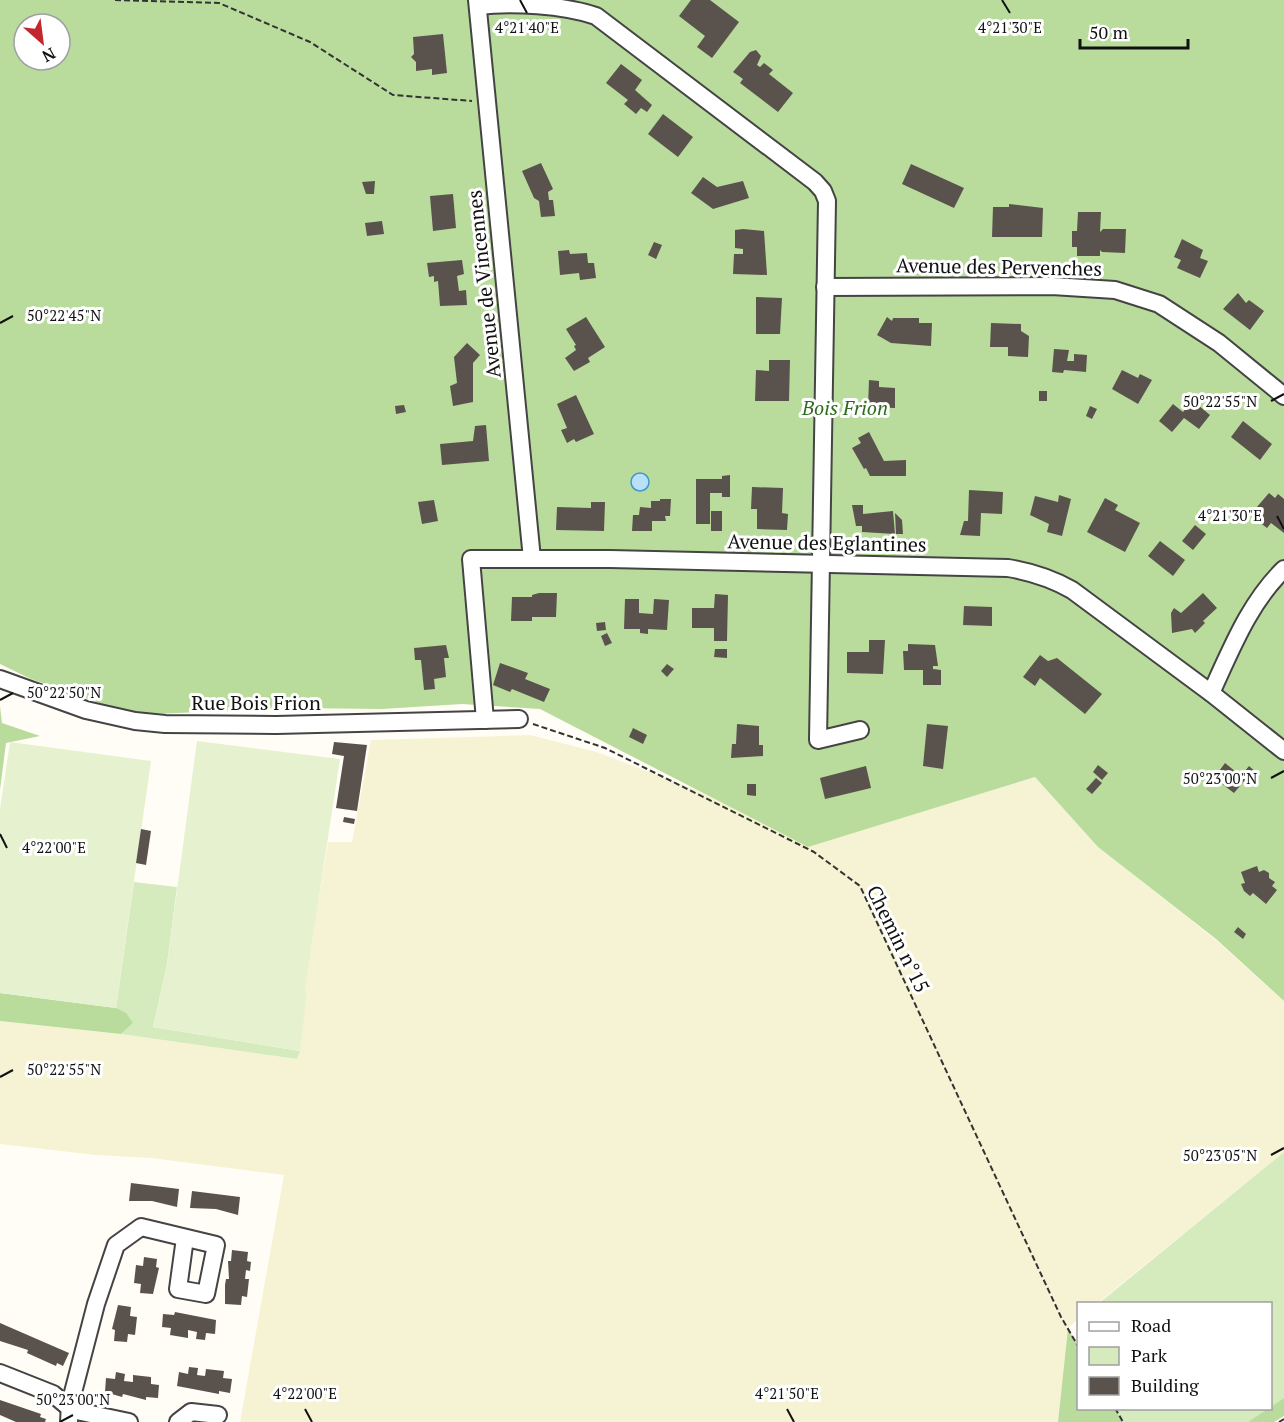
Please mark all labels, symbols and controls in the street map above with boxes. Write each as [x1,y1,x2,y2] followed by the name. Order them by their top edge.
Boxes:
[12,12,72,72] north arrow
[1080,12,1188,50] scale bar
[495,17,559,37] text: 4°21'40"E
[978,17,1042,37] text: 4°21'30"E
[1089,20,1129,44] text: 50 m
[39,43,60,68] text: N
[460,189,507,379] street label: Avenue de Vincennes
[896,251,1102,282] street label: Avenue des Pervenches
[27,305,101,325] text: 50°22'45"N
[1183,391,1257,411] text: 50°22'55"N
[801,394,888,421] park label: Bois Frion
[1198,505,1262,525] text: 4°21'30"E
[727,527,927,558] street label: Avenue des Eglantines
[27,682,101,702] text: 50°22'50"N
[191,689,321,716] street label: Rue Bois Frion
[1183,768,1257,788] text: 50°23'00"N
[22,837,86,857] text: 4°22'00"E
[861,881,936,997] street label: Chemin n°15
[27,1059,101,1079] text: 50°22'55"N
[1183,1145,1257,1165] text: 50°23'05"N
[1077,1302,1272,1410] legend
[1131,1313,1171,1337] text: Road
[1131,1343,1168,1367] text: Park
[1131,1373,1199,1397] text: Building
[273,1383,337,1403] text: 4°22'00"E
[755,1383,819,1403] text: 4°21'50"E
[36,1389,110,1409] text: 50°23'00"N

